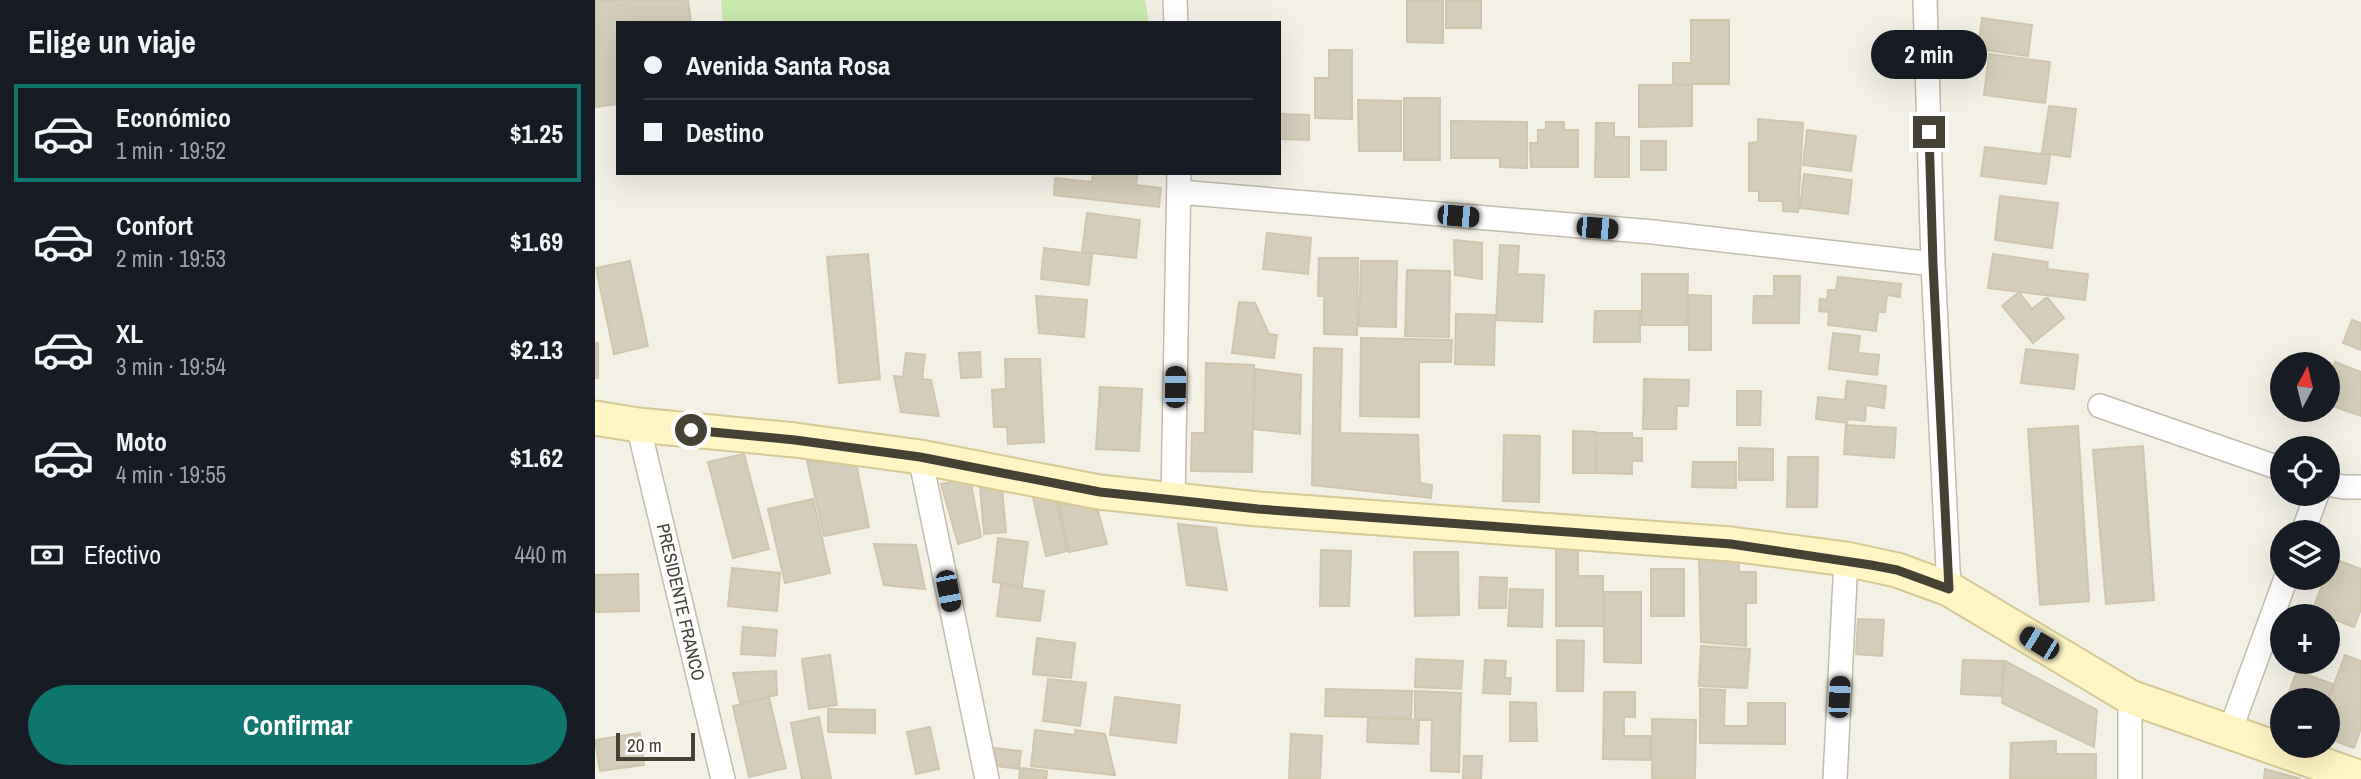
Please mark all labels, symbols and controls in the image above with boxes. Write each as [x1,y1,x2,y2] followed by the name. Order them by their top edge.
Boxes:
[28,20,196,63] text: Elige un viaje
[1871,31,1987,80] callout: 2 min
[1904,39,1954,70] text: 2 min
[686,48,890,83] text: Avenida Santa Rosa
[116,100,231,135] text: Económico
[32,102,95,165] icon: car
[686,115,764,150] text: Destino
[510,116,563,151] text: $1.25
[1913,116,1945,148] route end
[116,135,226,166] text: 1 min · 19:52
[1437,204,1480,228] car
[116,208,193,243] text: Confort
[32,210,95,273] icon: car
[1576,216,1619,240] car
[510,224,563,259] text: $1.69
[116,243,226,274] text: 2 min · 19:53
[116,316,143,351] text: XL
[32,318,95,381] icon: car
[510,332,563,367] text: $2.13
[116,351,226,382] text: 3 min · 19:54
[2270,352,2340,422] north arrow
[2270,352,2340,758] map controls
[1165,366,1186,408] car
[675,414,707,446] route start
[116,424,167,459] text: Moto
[32,426,95,489] icon: car
[2270,436,2340,506] button: locate
[510,440,563,475] text: $1.62
[116,459,226,490] text: 4 min · 19:55
[2270,520,2340,590] button: layers
[651,521,711,683] street label: PRESIDENTE FRANCO
[28,536,66,574] icon: cash
[84,537,161,572] text: Efectivo
[515,539,567,570] text: 440 m
[934,568,963,614] car
[2270,604,2340,674] button: +
[2016,623,2063,663] car
[1828,675,1851,719] car
[28,685,567,765] button: Confirmar
[2270,688,2340,758] button: −
[616,730,695,762] scale bar
[627,732,662,758] text: 20 m

